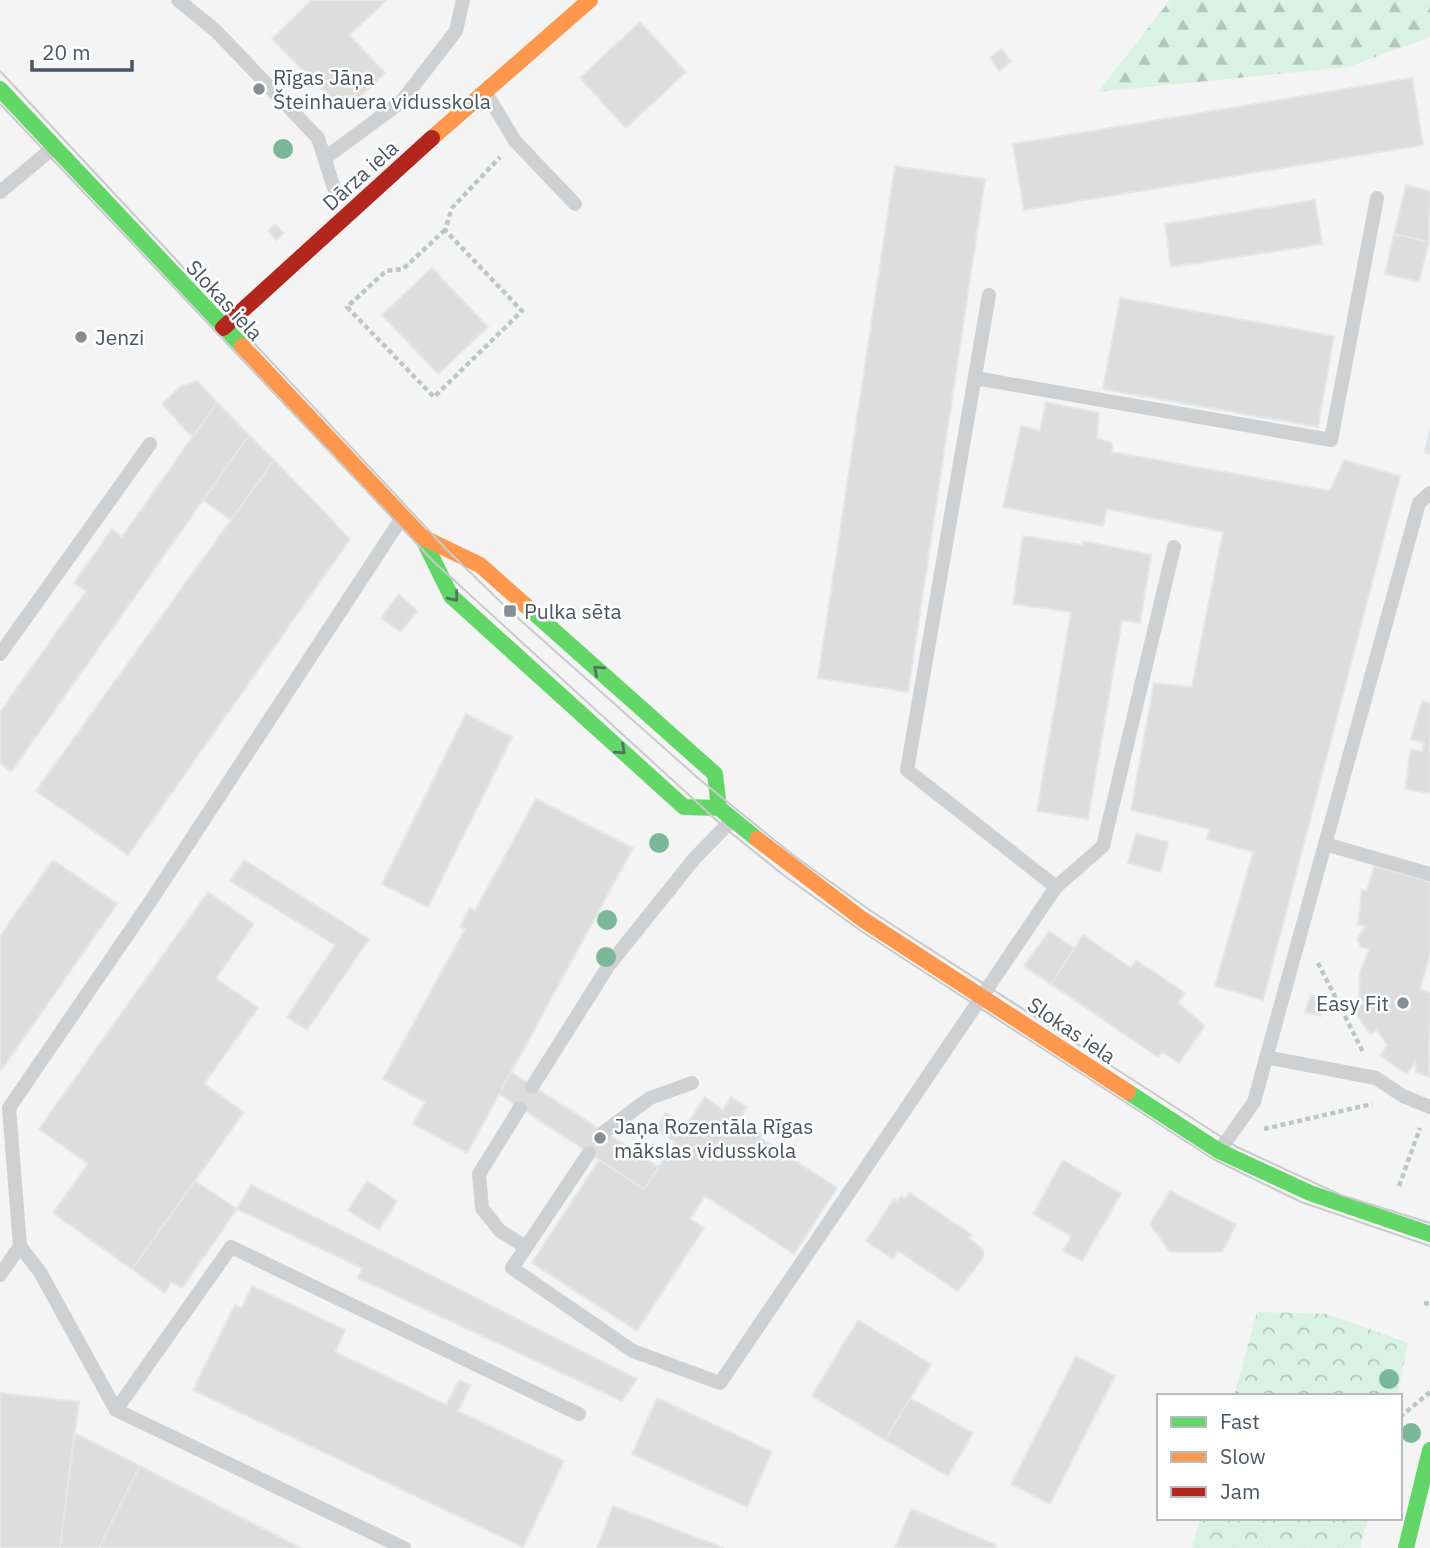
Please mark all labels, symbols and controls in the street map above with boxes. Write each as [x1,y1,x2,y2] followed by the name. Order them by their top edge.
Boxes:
[32,28,131,72] scale bar
[42,38,91,66] text: 20 m
[273,63,491,115] place label: Rīgas Jāņa Šteinhauera vidusskola
[251,81,267,97] marker: Rīgas Jāņa Šteinhauera vidusskola
[316,134,404,216] street label: Dārza iela
[180,254,270,346] street label: Slokas iela
[95,323,144,351] place label: Jenzi
[73,329,89,345] marker: Jenzi
[446,589,459,601] one-way arrow
[524,597,622,625] place label: Pulka sēta
[502,603,518,619] marker: Pulka sēta
[593,666,606,678] one-way arrow
[613,742,626,755] one-way arrow
[1316,989,1389,1017] place label: Easy Fit
[1022,990,1122,1070] street label: Slokas iela
[1395,995,1411,1011] marker: Easy Fit
[614,1112,813,1164] place label: Jaņa Rozentāla Rīgas mākslas vidusskola
[592,1130,608,1146] marker: Jaņa Rozentāla Rīgas mākslas vidusskola
[1157,1394,1402,1520] legend
[1220,1407,1260,1435] text: Fast
[1220,1442,1266,1470] text: Slow
[1220,1477,1260,1505] text: Jam

